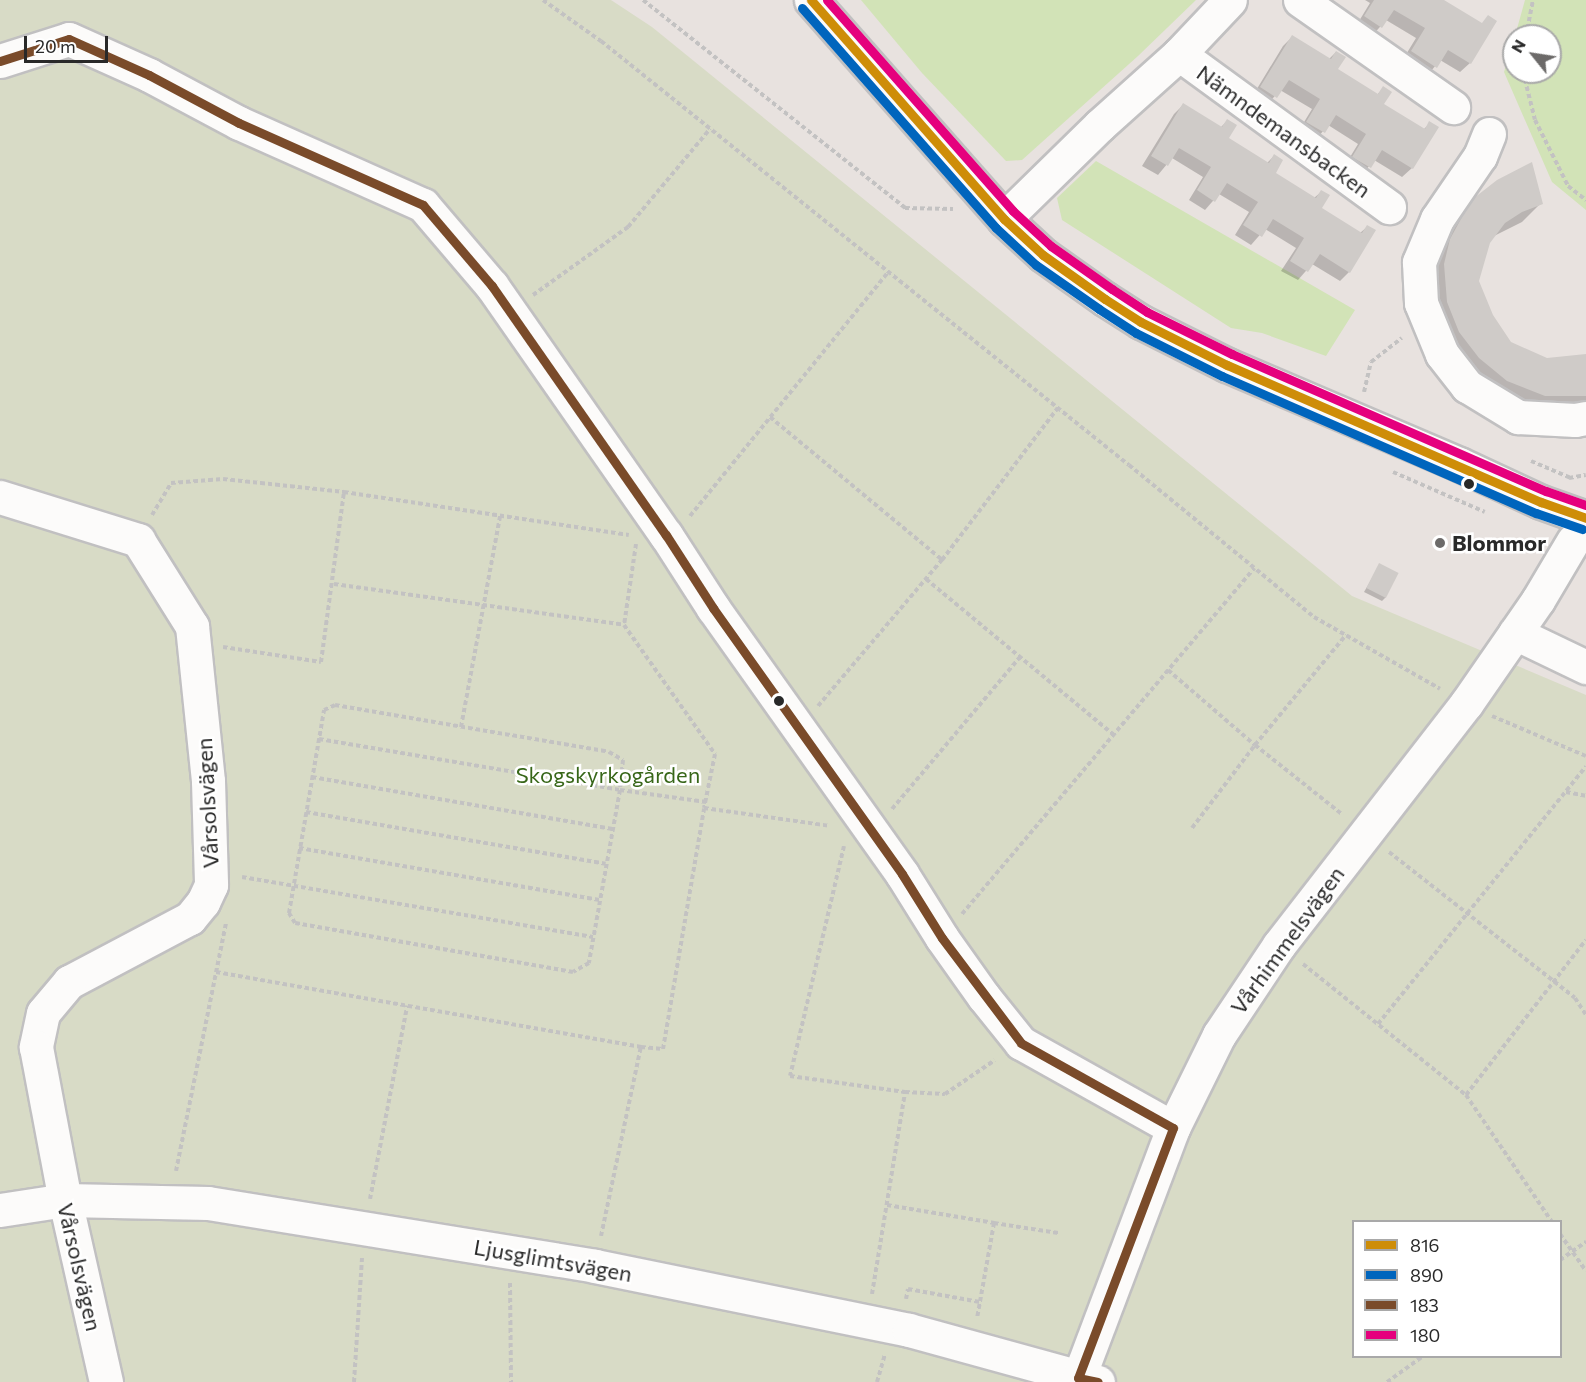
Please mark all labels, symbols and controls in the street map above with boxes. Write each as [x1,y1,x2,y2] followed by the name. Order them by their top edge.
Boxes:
[27,24,111,62] scale bar
[1502,24,1562,84] north arrow
[35,35,76,57] text: 20 m
[1506,36,1529,56] text: N
[1192,59,1376,203] street label: Nämndemansbacken
[1463,478,1475,490] unlabelled marker
[1452,530,1546,556] place label: Blommor
[1433,536,1447,550] marker: Blommor
[773,695,785,707] unlabelled marker
[190,737,224,869] street label: Vårsolsvägen
[516,762,700,788] park label: Skogskyrkogården
[1225,861,1349,1019] street label: Vårhimmelsvägen
[52,1200,108,1334] street label: Vårsolsvägen
[1352,1220,1562,1358] legend
[472,1233,634,1287] street label: Ljusglimtsvägen
[1410,1234,1440,1256] text: 816
[1410,1264,1444,1286] text: 890
[1410,1294,1439,1316] text: 183
[1410,1324,1440,1346] text: 180

